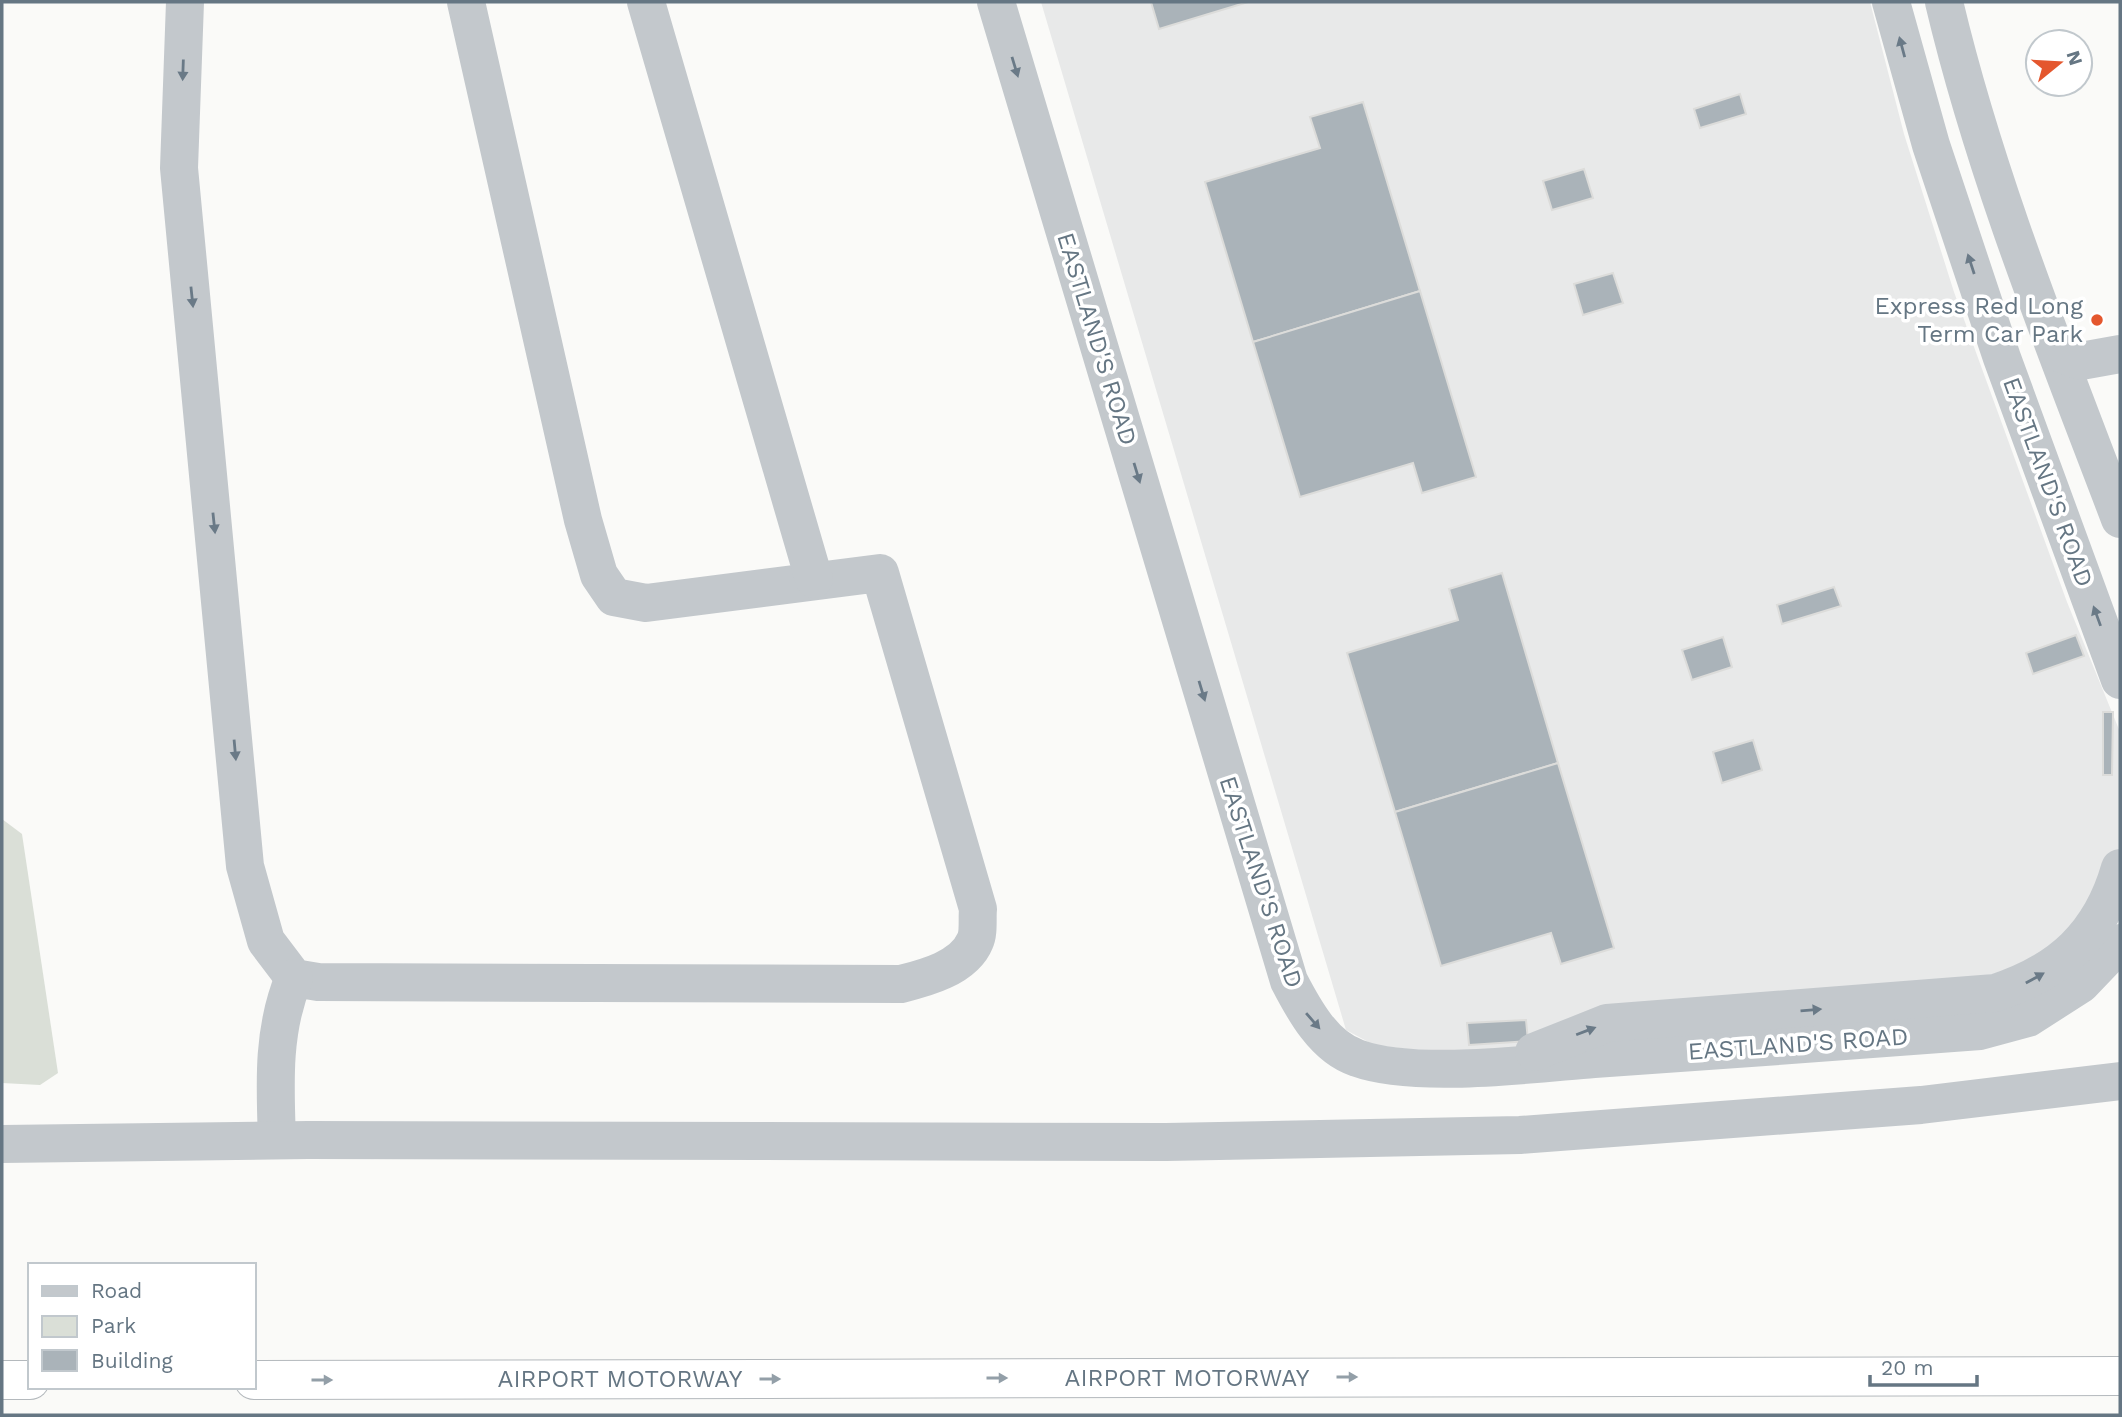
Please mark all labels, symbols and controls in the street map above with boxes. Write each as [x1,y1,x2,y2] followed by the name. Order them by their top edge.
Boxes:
[2024,28,2094,98] north arrow
[1896,36,1907,58] one-way arrow
[2062,48,2088,68] text: N
[1011,57,1021,78] one-way arrow
[177,59,188,81] one-way arrow
[1051,229,1143,449] street label: EASTLAND'S ROAD
[1965,253,1975,274] one-way arrow
[186,286,197,308] one-way arrow
[1874,292,2083,348] place label: Express Red Long Term Car Park
[2089,312,2105,328] marker: Express Red Long Term Car Park
[1997,373,2099,591] street label: EASTLAND'S ROAD
[1132,463,1142,484] one-way arrow
[208,512,219,534] one-way arrow
[2091,606,2102,627] one-way arrow
[1197,681,1207,702] one-way arrow
[230,739,241,761] one-way arrow
[1214,773,1308,991] street label: EASTLAND'S ROAD
[2025,972,2044,984] one-way arrow
[1800,1004,1822,1015] one-way arrow
[1305,1012,1321,1030] one-way arrow
[1687,1022,1909,1066] street label: EASTLAND'S ROAD
[1575,1026,1596,1037] one-way arrow
[28,1263,256,1389] legend
[91,1278,142,1303] text: Road
[91,1313,136,1338] text: Park
[1870,1344,1977,1388] scale bar
[91,1348,173,1373] text: Building
[1881,1355,1933,1380] text: 20 m
[1065,1364,1310,1392] street label: AIRPORT MOTORWAY
[498,1365,743,1393] street label: AIRPORT MOTORWAY
[1337,1371,1359,1383] one-way arrow
[987,1372,1009,1384] one-way arrow
[759,1373,781,1385] one-way arrow
[311,1374,333,1386] one-way arrow

